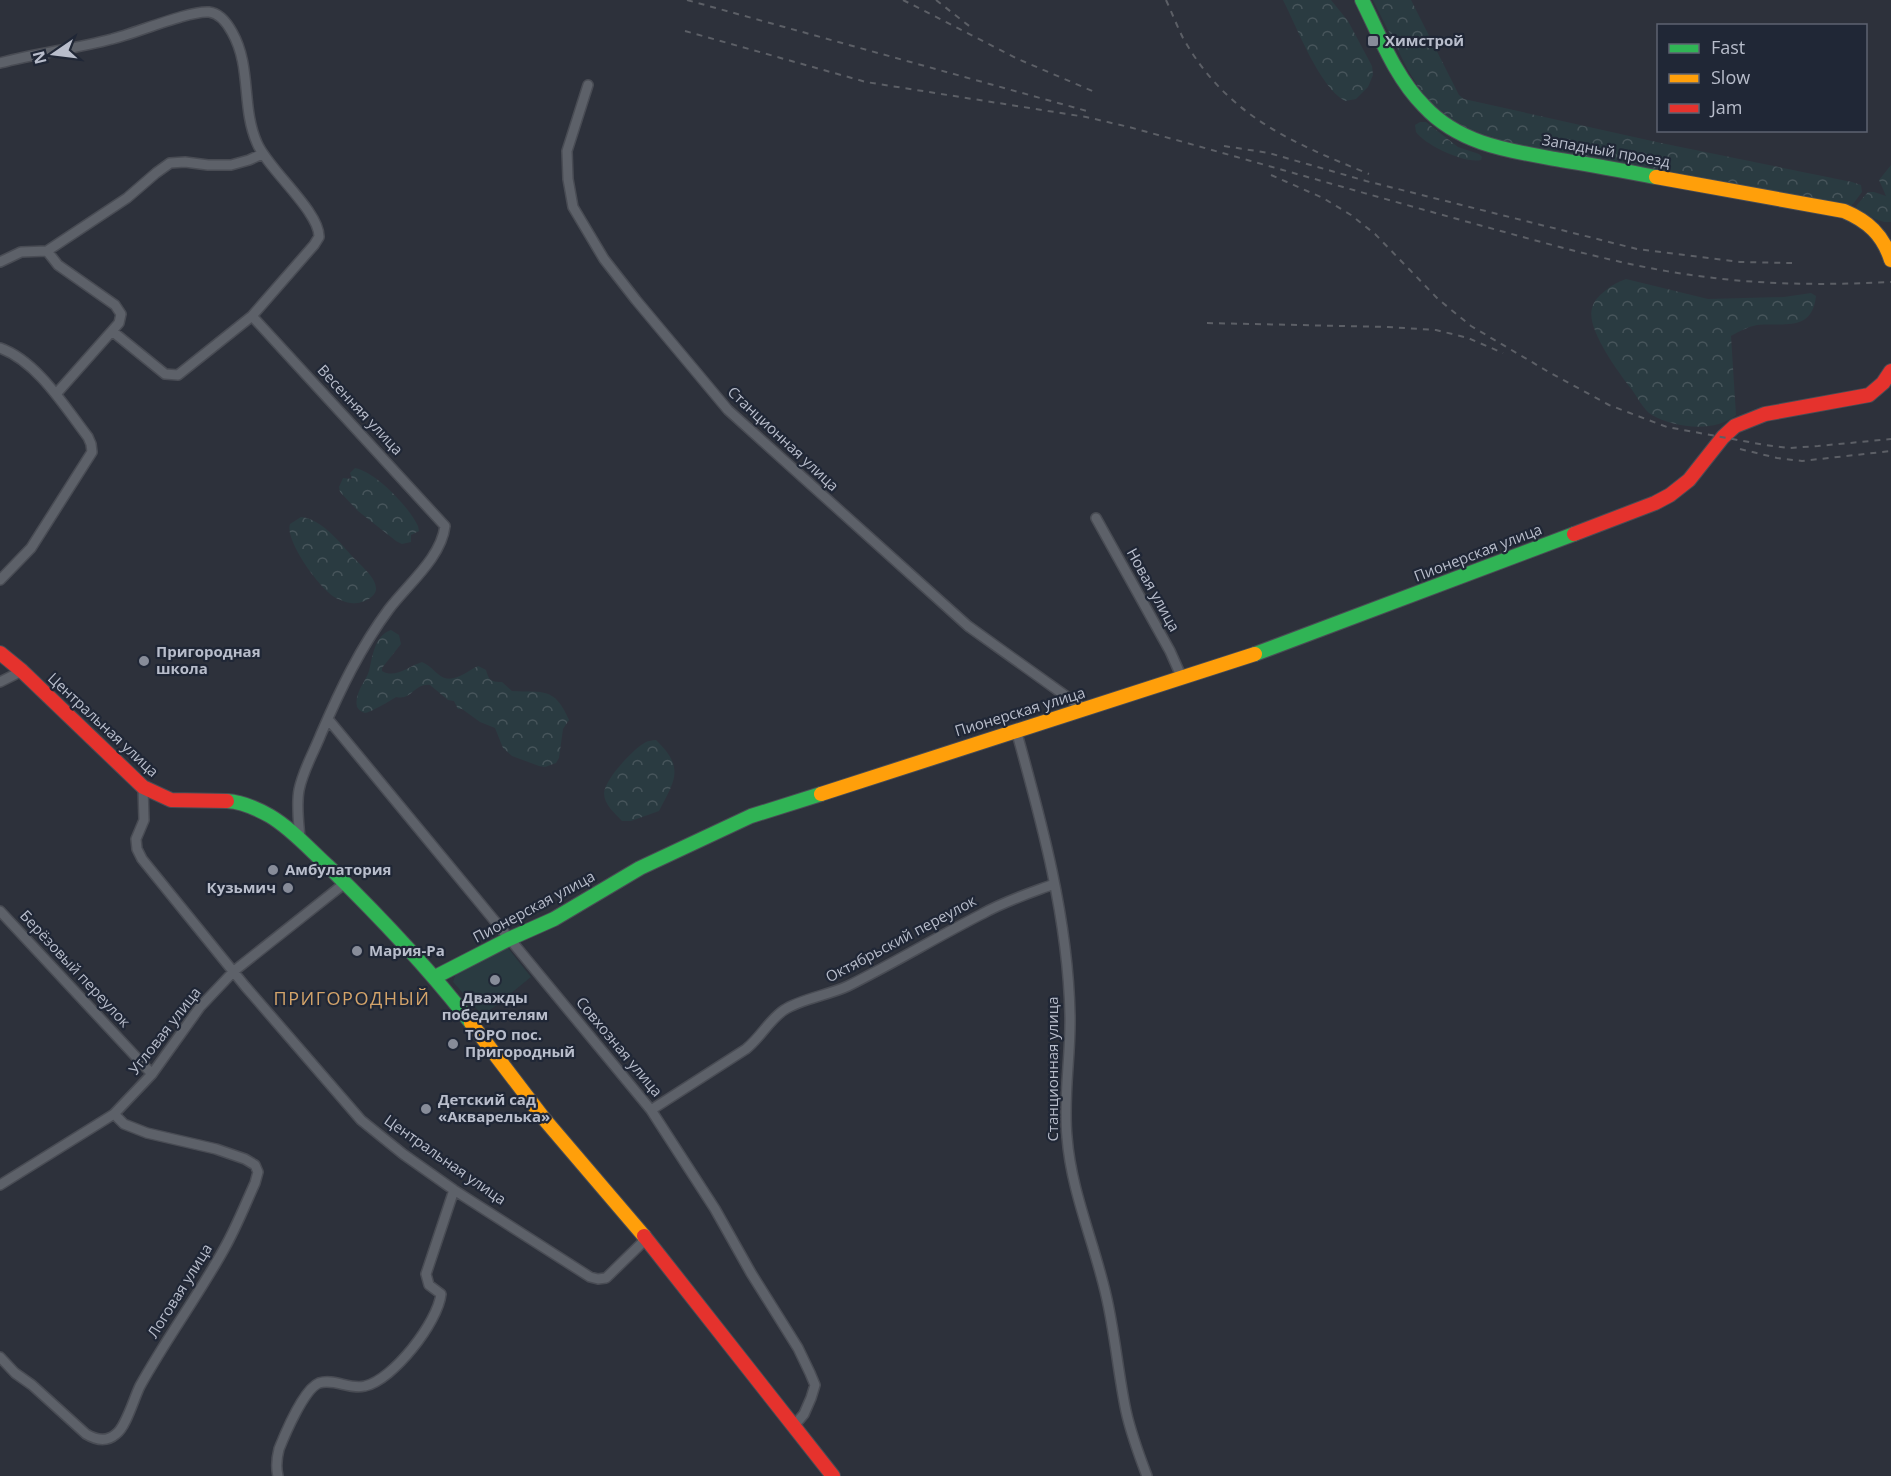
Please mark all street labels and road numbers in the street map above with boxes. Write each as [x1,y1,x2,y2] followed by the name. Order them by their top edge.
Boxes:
[1541,129,1672,171] street label: Западный проезд
[314,360,408,459] street label: Весенняя улица
[724,381,844,495] street label: Станционная улица
[1411,518,1544,586] street label: Пионерская улица
[1123,544,1185,635] street label: Новая улица
[44,668,163,781] street label: Центральная улица
[952,682,1087,740] street label: Пионерская улица
[469,866,598,947] street label: Пионерская улица
[822,890,980,986] street label: Октябрьский переулок
[16,905,135,1031] street label: Берёзовый переулок
[124,983,205,1078] street label: Угловая улица
[572,992,667,1101] street label: Совхозная улица
[1042,996,1062,1142] street label: Станционная улица
[381,1110,510,1209] street label: Центральная улица
[142,1240,216,1341] street label: Логовая улица

